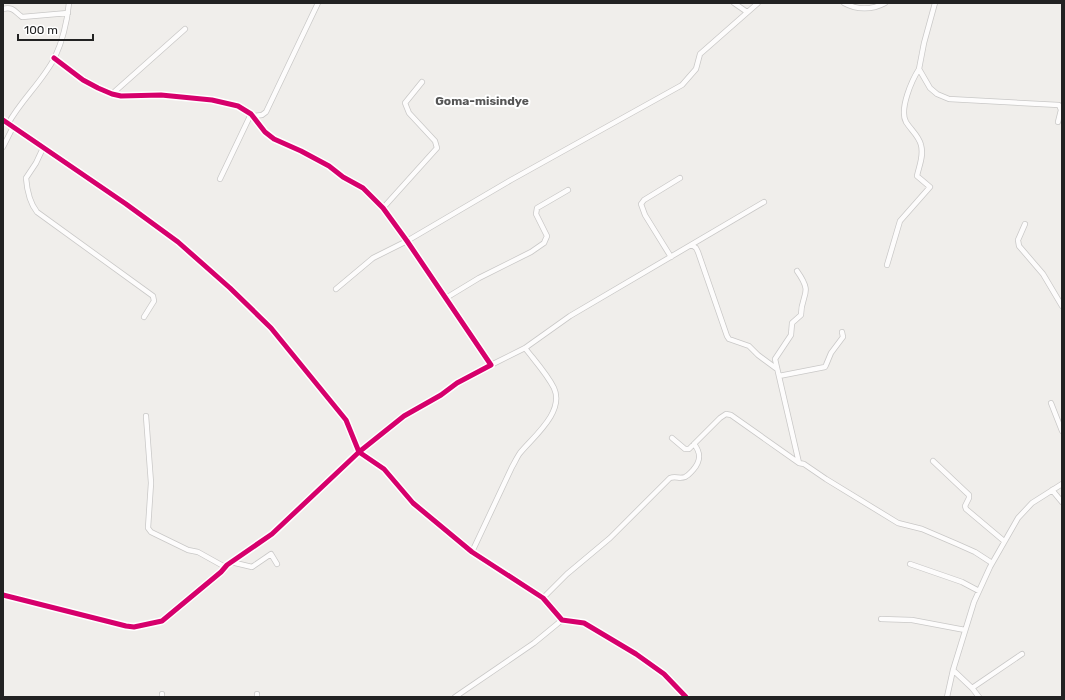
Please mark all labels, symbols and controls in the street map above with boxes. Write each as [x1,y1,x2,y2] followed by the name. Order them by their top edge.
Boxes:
[18,16,93,42] scale bar
[24,23,58,37] text: 100 m
[435,94,529,108] district label: Goma-misindye

